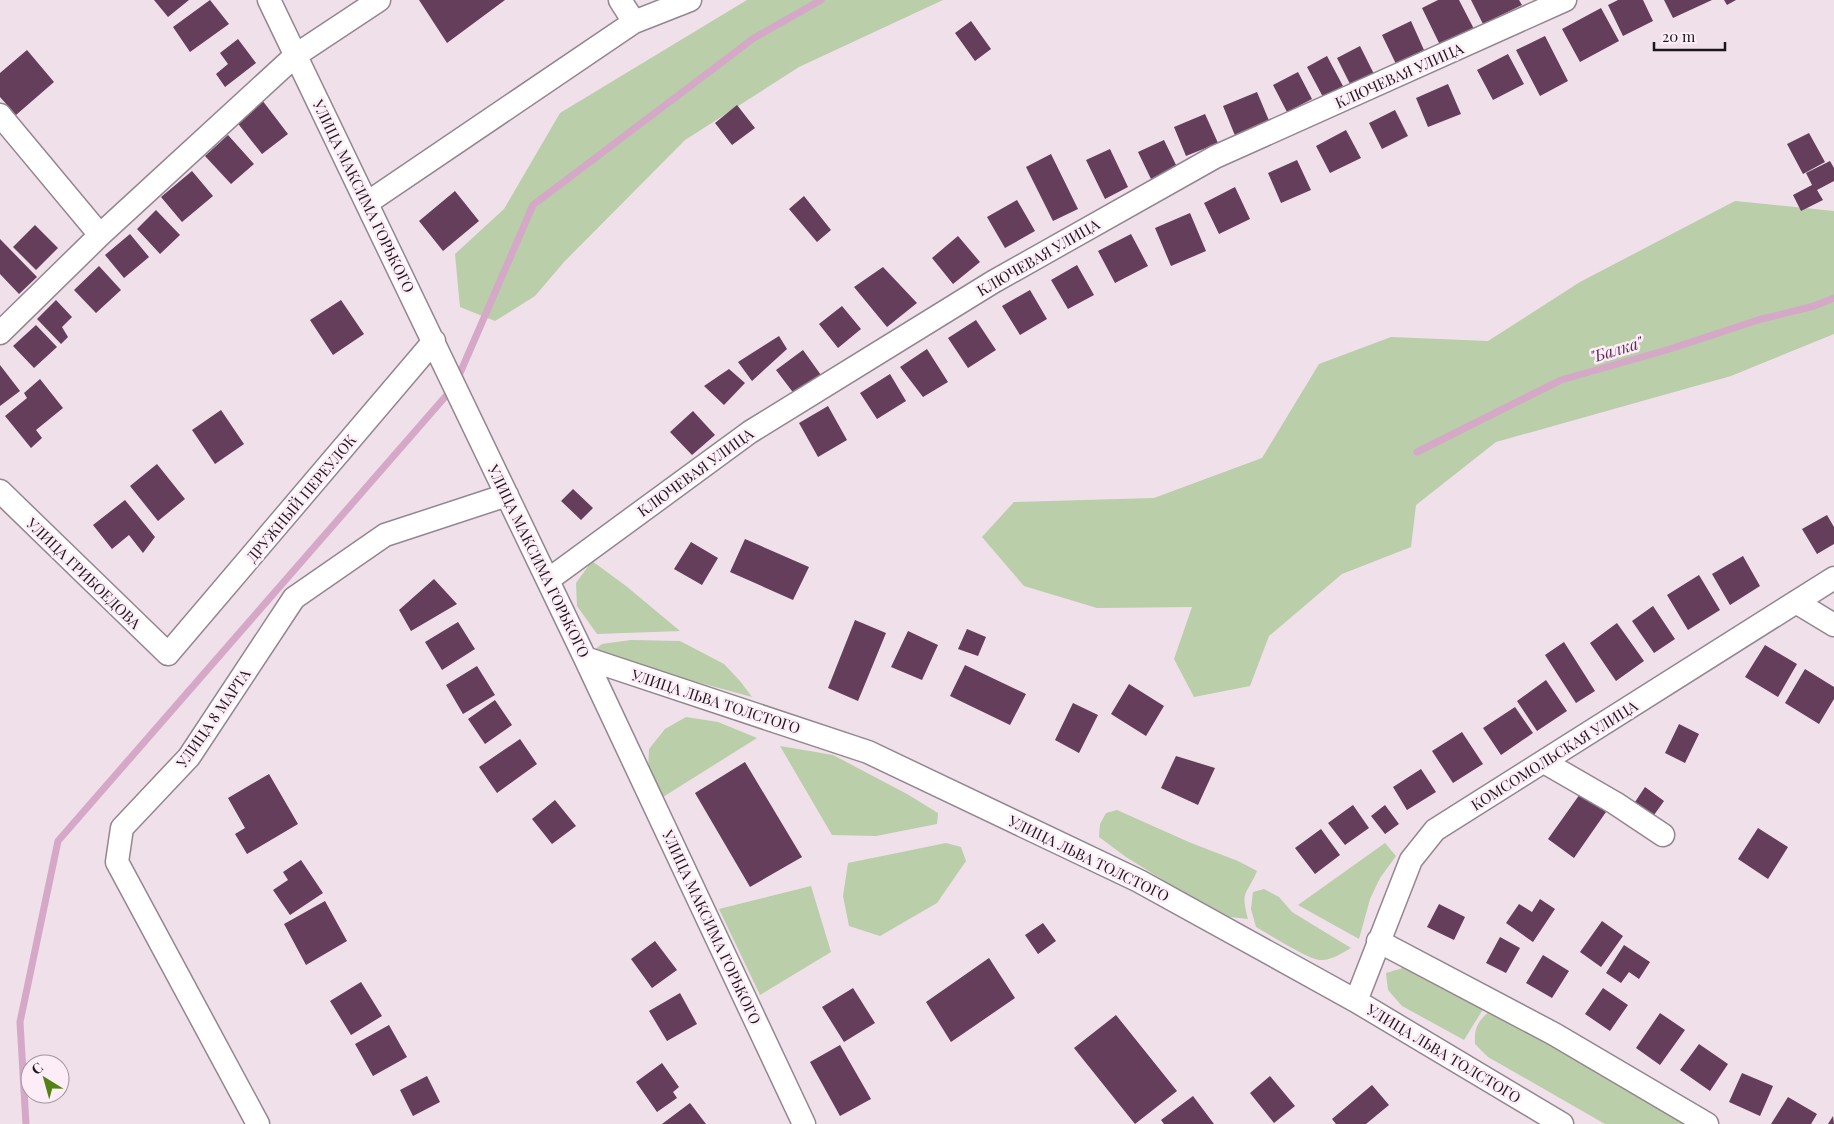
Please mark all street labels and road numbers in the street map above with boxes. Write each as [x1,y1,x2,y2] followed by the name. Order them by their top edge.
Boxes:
[1332,37,1467,112] street label: КЛЮЧЕВАЯ УЛИЦА
[308,95,419,296] street label: УЛИЦА МАКСИМА ГОРЬКОГО
[973,213,1103,300] street label: КЛЮЧЕВАЯ УЛИЦА
[633,423,757,521] street label: КЛЮЧЕВАЯ УЛИЦА
[242,430,360,566] street label: ДРУЖНЫЙ ПЕРЕУЛОК
[483,460,594,661] street label: УЛИЦА МАКСИМА ГОРЬКОГО
[22,512,146,633] street label: УЛИЦА ГРИБОЕДОВА
[171,664,255,772] street label: УЛИЦА 8 МАРТА
[628,664,803,738] street label: УЛИЦА ЛЬВА ТОЛСТОГО
[1467,695,1642,815] street label: КОМСОМОЛЬСКАЯ УЛИЦА
[1004,810,1173,906] street label: УЛИЦА ЛЬВА ТОЛСТОГО
[658,826,766,1027] street label: УЛИЦА МАКСИМА ГОРЬКОГО
[1362,998,1525,1107] street label: УЛИЦА ЛЬВА ТОЛСТОГО

